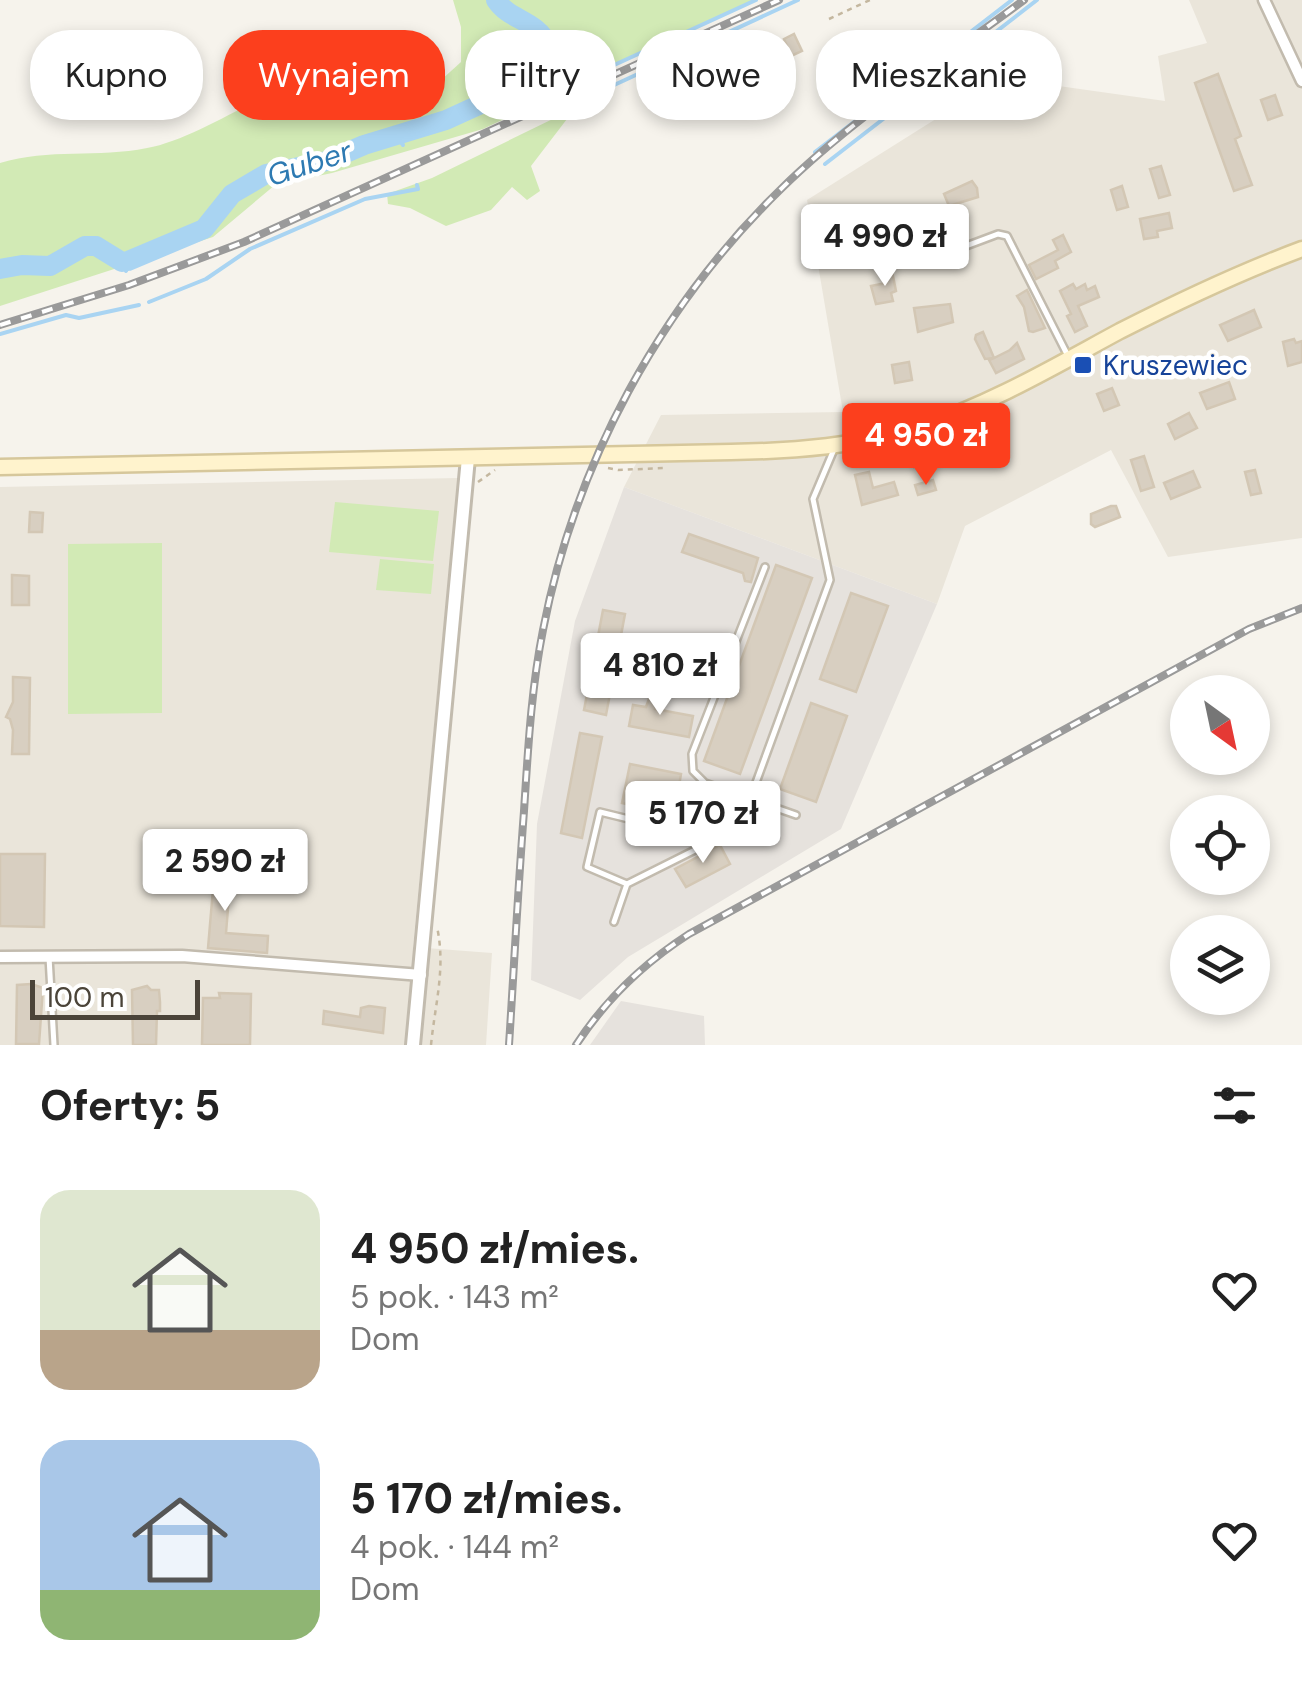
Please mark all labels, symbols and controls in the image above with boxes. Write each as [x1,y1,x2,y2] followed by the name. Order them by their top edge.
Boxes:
[30,30,203,120] chip: Kupno
[223,30,445,120] chip: Wynajem
[465,30,616,120] chip: Filtry
[636,30,796,120] chip: Nowe
[816,30,1062,120] chip: Mieszkanie
[262,131,357,195] water label: Guber
[782,204,988,289] pin: 4 990 zł
[823,215,947,257] text: 4 990 zł
[1103,347,1248,384] place label: Kruszewiec
[1072,354,1094,376] marker: Kruszewiec
[823,403,1029,488] pin: 4 950 zł
[864,414,988,456] text: 4 950 zł
[557,633,763,718] pin: 4 810 zł
[603,644,717,686] text: 4 810 zł
[1170,675,1270,775] north arrow
[1170,675,1270,1015] map controls
[600,781,806,866] pin: 5 170 zł
[647,792,759,834] text: 5 170 zł
[1170,795,1270,895] button: locate
[122,829,328,914] pin: 2 590 zł
[165,840,285,882] text: 2 590 zł
[1170,915,1270,1015] button: layers
[30,975,200,1020] scale bar
[45,979,124,1016] text: 100 m
[40,1078,220,1133] text: Oferty: 5
[1207,1078,1262,1133] icon: filters
[350,1221,639,1276] text: 4 950 zł/mies.
[120,1230,240,1350] icon: home
[1207,1263,1262,1318] icon: heart
[350,1276,559,1318] text: 5 pok. · 143 m²
[350,1318,420,1360] text: Dom
[350,1471,622,1526] text: 5 170 zł/mies.
[120,1480,240,1600] icon: home
[1207,1513,1262,1568] icon: heart
[350,1526,559,1568] text: 4 pok. · 144 m²
[350,1568,420,1610] text: Dom

